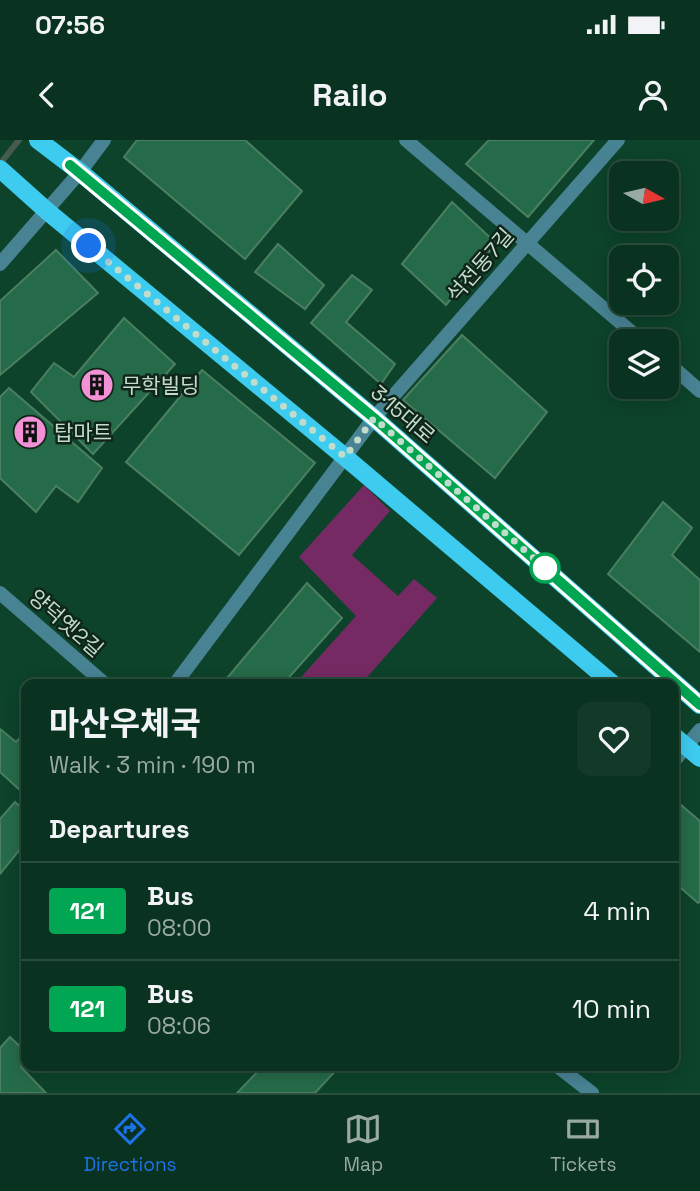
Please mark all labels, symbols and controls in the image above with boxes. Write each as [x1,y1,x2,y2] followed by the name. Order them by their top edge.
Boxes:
[35,8,105,42] text: 07:56
[312,75,388,115] text: Railo
[28,76,66,114] icon: back
[634,76,672,114] icon: person
[609,161,679,231] north arrow
[609,161,679,399] map controls
[441,223,519,307] street label: 석전동7길
[71,228,106,263] your location
[609,245,679,315] button: locate
[609,329,679,399] button: layers
[78,366,116,404] building icon: 무학빌딩
[122,372,199,399] place label: 무학빌딩
[365,379,441,449] street label: 3·15대로
[11,413,49,451] building icon: 탑마트
[54,419,112,446] place label: 탑마트
[530,553,560,583] unlabelled marker
[23,583,109,663] street label: 양덕옛2길
[577,702,651,776] button: heart
[49,703,201,745] text: 마산우체국
[49,750,256,780] text: Walk · 3 min · 190 m
[49,812,190,846] text: Departures
[147,879,194,913] text: Bus
[583,894,651,928] text: 4 min
[70,895,105,926] text: 121
[147,913,211,943] text: 08:00
[147,977,194,1011] text: Bus
[572,992,651,1026] text: 10 min
[70,993,105,1024] text: 121
[147,1011,211,1041] text: 08:06
[83,1110,177,1177] tab: Directions
[344,1110,383,1177] tab: Map
[550,1110,617,1177] tab: Tickets

